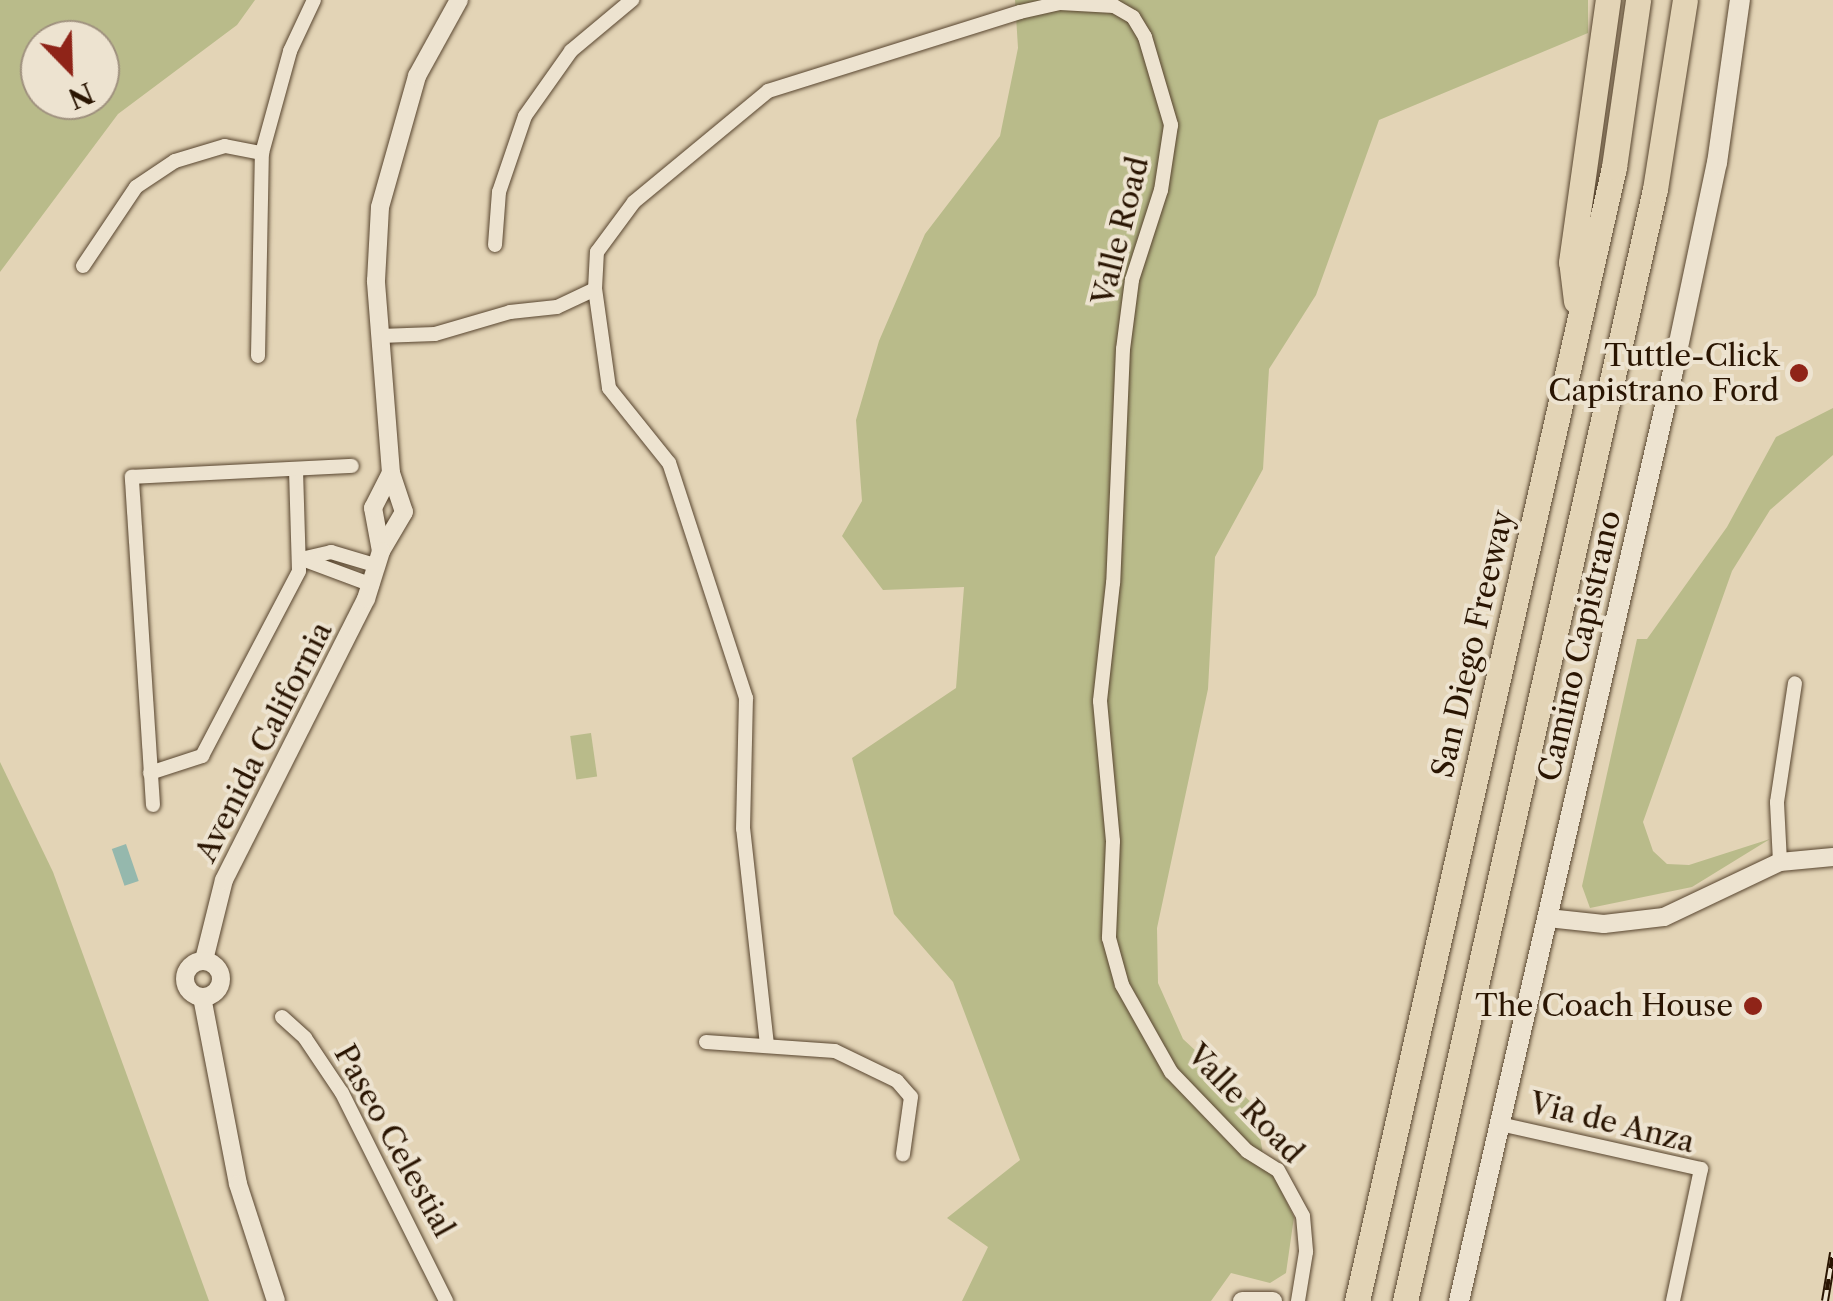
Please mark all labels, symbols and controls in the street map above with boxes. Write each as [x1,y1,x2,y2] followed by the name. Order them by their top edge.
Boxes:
[20,20,120,120] north arrow
[63,75,99,116] text: N
[1085,153,1157,309] street label: Valle Road
[1548,338,1779,408] place label: Tuttle-Click Capistrano Ford
[1788,362,1810,384] marker: Tuttle-Click Capistrano Ford
[1425,507,1521,781] street label: San Diego Freeway
[1531,507,1629,785] street label: Camino Capistrano
[188,616,340,868] street label: Avenida California
[1475,988,1733,1024] place label: The Coach House
[1742,995,1764,1017] marker: The Coach House
[1179,1037,1311,1171] street label: Valle Road
[326,1038,462,1244] street label: Paseo Celestial
[1525,1085,1699,1161] street label: Via de Anza

